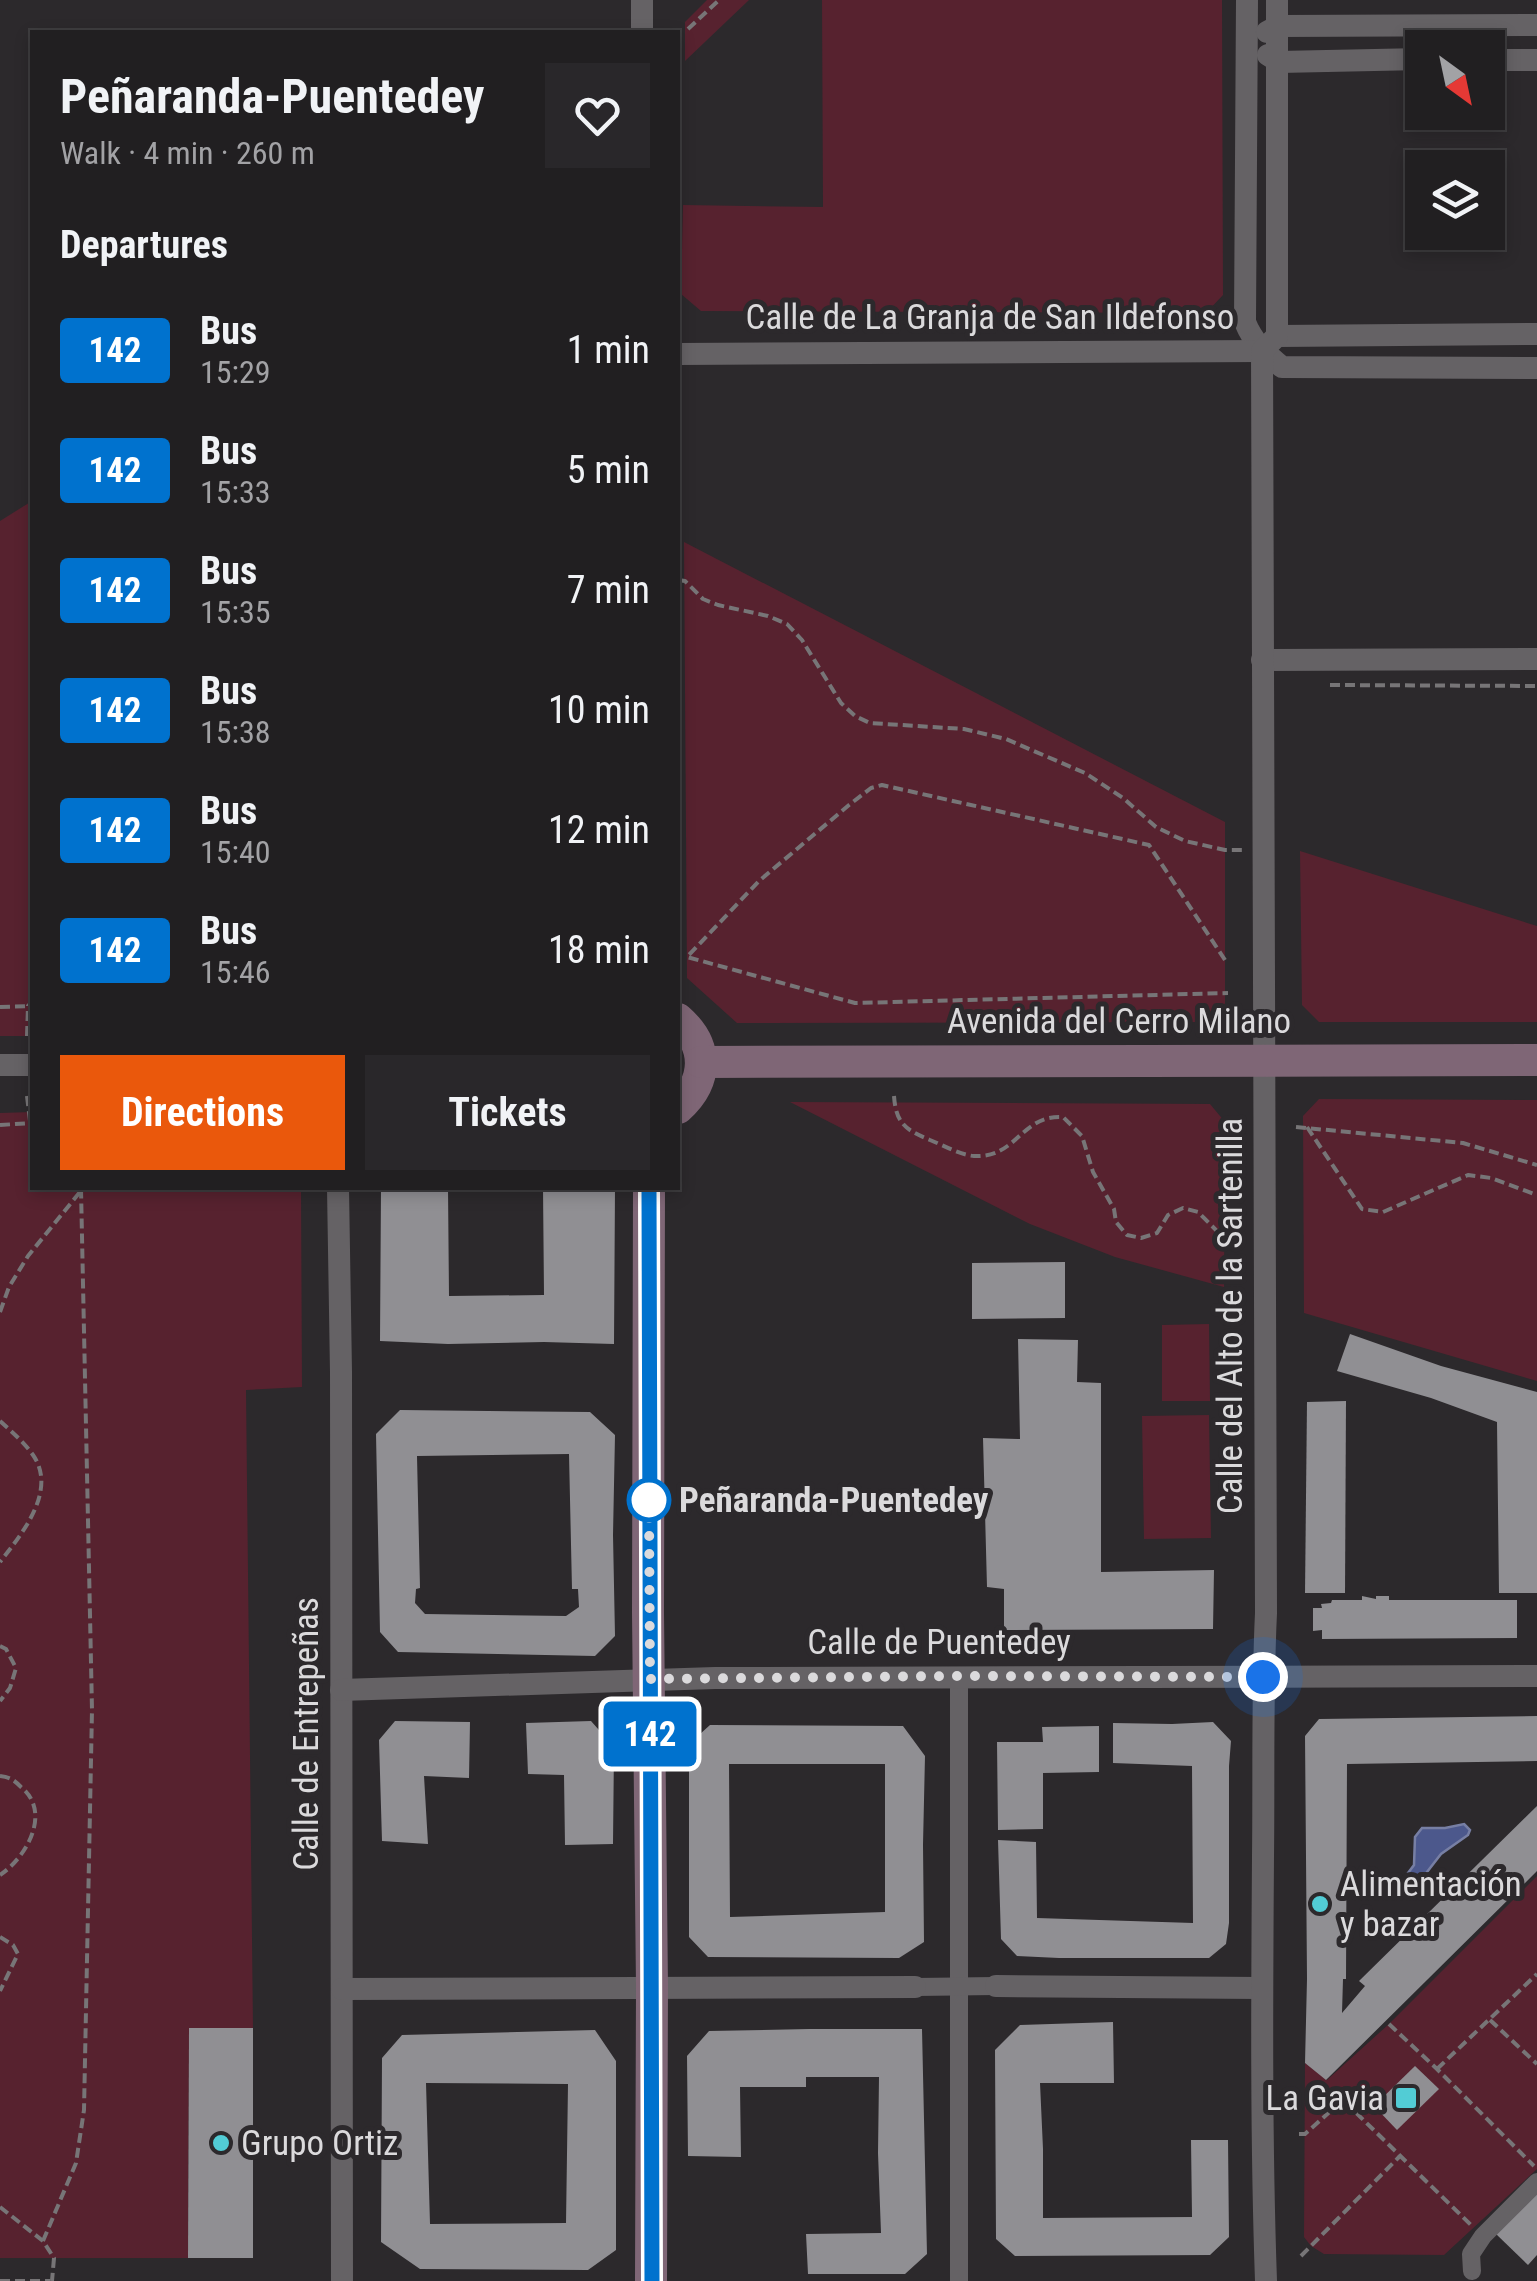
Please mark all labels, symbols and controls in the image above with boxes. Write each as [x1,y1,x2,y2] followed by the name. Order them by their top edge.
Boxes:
[1405,30,1505,130] north arrow
[1405,30,1505,250] map controls
[545,63,650,168] button: heart
[60,68,484,125] text: Peñaranda-Puentedey
[60,134,315,172] text: Walk · 4 min · 260 m
[1405,150,1505,250] button: layers
[60,223,228,267] text: Departures
[746,297,1234,338] street label: Calle de La Granja de San Ildefonso
[200,309,257,353] text: Bus
[567,328,650,372] text: 1 min
[88,330,142,371] text: 142
[200,353,271,391] text: 15:29
[200,429,257,473] text: Bus
[567,448,650,492] text: 5 min
[88,450,142,491] text: 142
[200,473,271,511] text: 15:33
[200,549,257,593] text: Bus
[567,568,650,612] text: 7 min
[88,570,142,611] text: 142
[200,593,271,631] text: 15:35
[200,669,257,713] text: Bus
[548,688,650,732] text: 10 min
[88,690,142,731] text: 142
[200,713,271,751] text: 15:38
[200,789,257,833] text: Bus
[548,808,650,852] text: 12 min
[88,810,142,851] text: 142
[200,833,271,871] text: 15:40
[200,909,257,953] text: Bus
[548,928,650,972] text: 18 min
[88,930,142,971] text: 142
[200,953,271,991] text: 15:46
[947,1001,1291,1042] street label: Avenida del Cerro Milano
[60,1055,345,1170] button: Directions
[365,1055,650,1170] button: Tickets
[1210,1118,1251,1514] street label: Calle del Alto de la Sartenilla
[628,1479,670,1521] marker: Peñaranda-Puentedey
[679,1480,989,1521] place label: Peñaranda-Puentedey
[286,1597,327,1871] street label: Calle de Entrepeñas
[807,1622,1071,1663] street label: Calle de Puentedey
[1238,1652,1288,1702] your location
[592,1702,708,1766] line badge: 142
[623,1714,677,1755] text: 142
[1340,1864,1522,1945] place label: Alimentación y bazar
[1309,1893,1331,1915] marker: Alimentación y bazar
[1266,2078,1384,2119] place label: La Gavia
[1393,2085,1419,2111] marker: La Gavia
[241,2123,398,2164] place label: Grupo Ortiz
[210,2132,232,2154] marker: Grupo Ortiz

